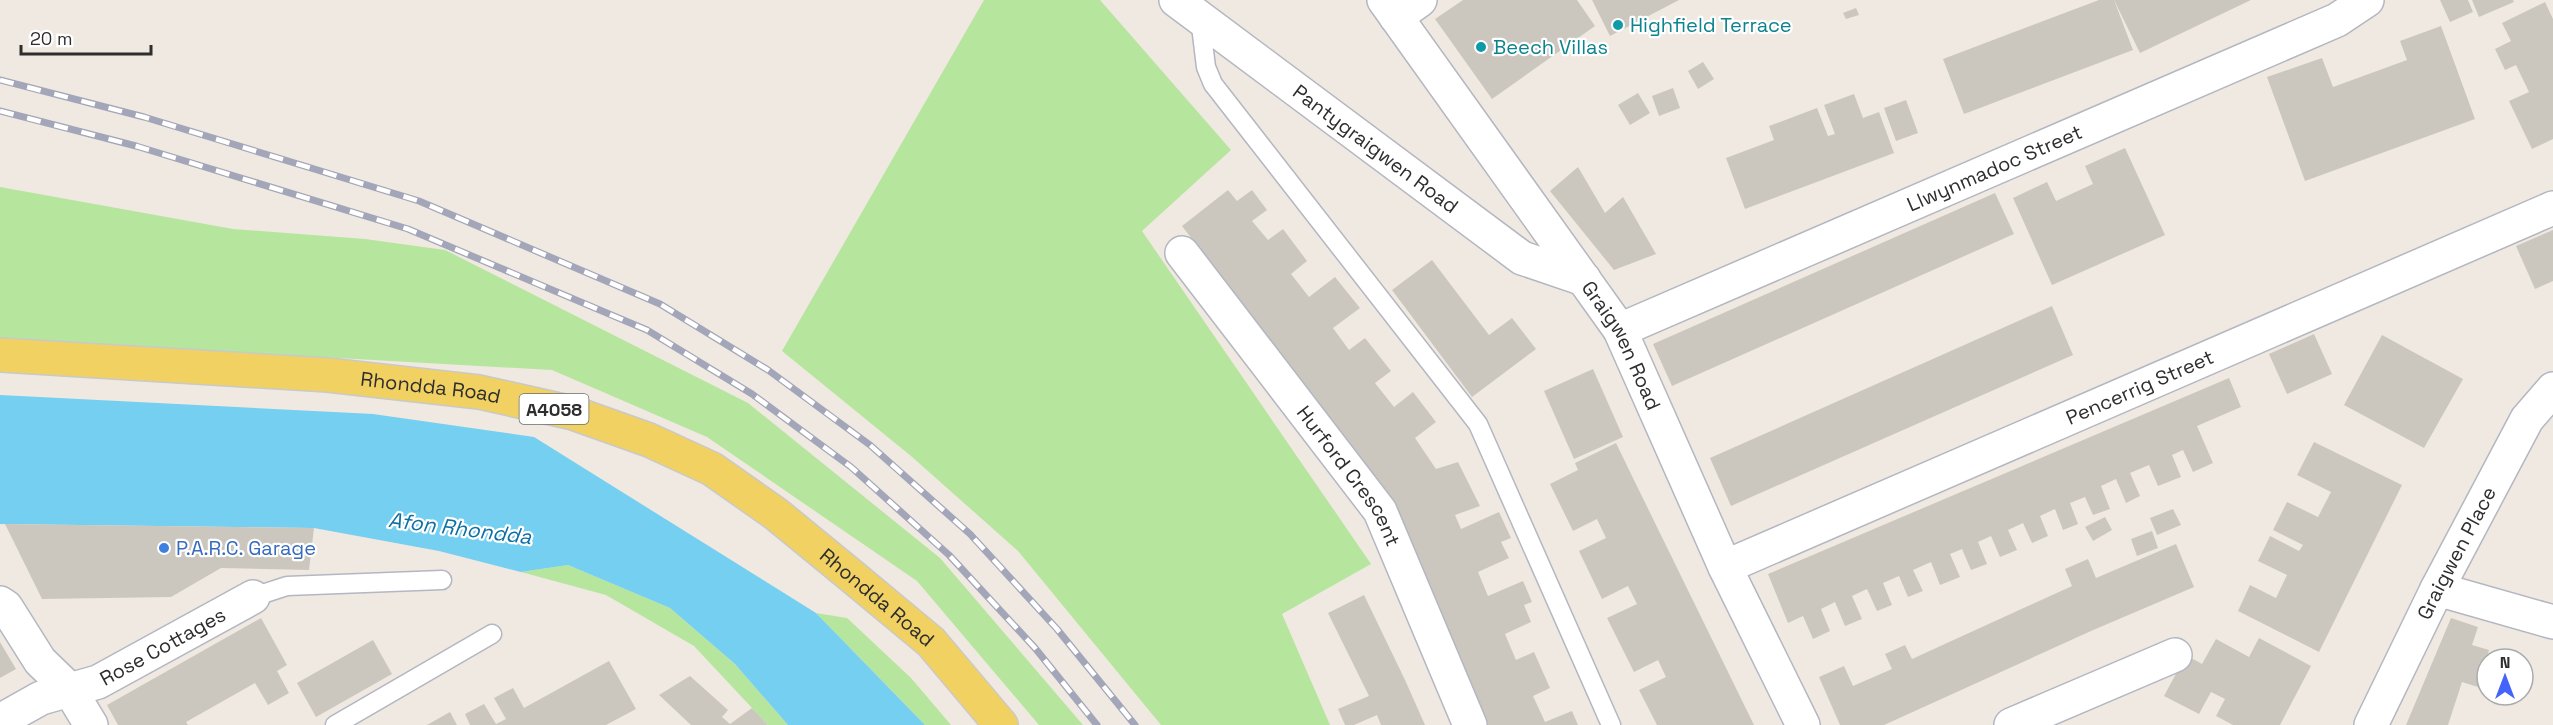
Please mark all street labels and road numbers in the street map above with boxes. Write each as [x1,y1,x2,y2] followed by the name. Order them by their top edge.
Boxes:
[1288,79,1464,219] street label: Pantygraigwen Road
[1903,119,2086,217] street label: Llwynmadoc Street
[1576,276,1667,414] street label: Graigwen Road
[2062,344,2218,431] street label: Pencerrig Street
[359,366,503,409] street label: Rhondda Road
[520,394,588,424] road number: A4058
[1291,400,1406,550] street label: Hurford Crescent
[2411,482,2502,624] street label: Graigwen Place
[814,542,940,652] street label: Rhondda Road
[95,601,230,692] street label: Rose Cottages

